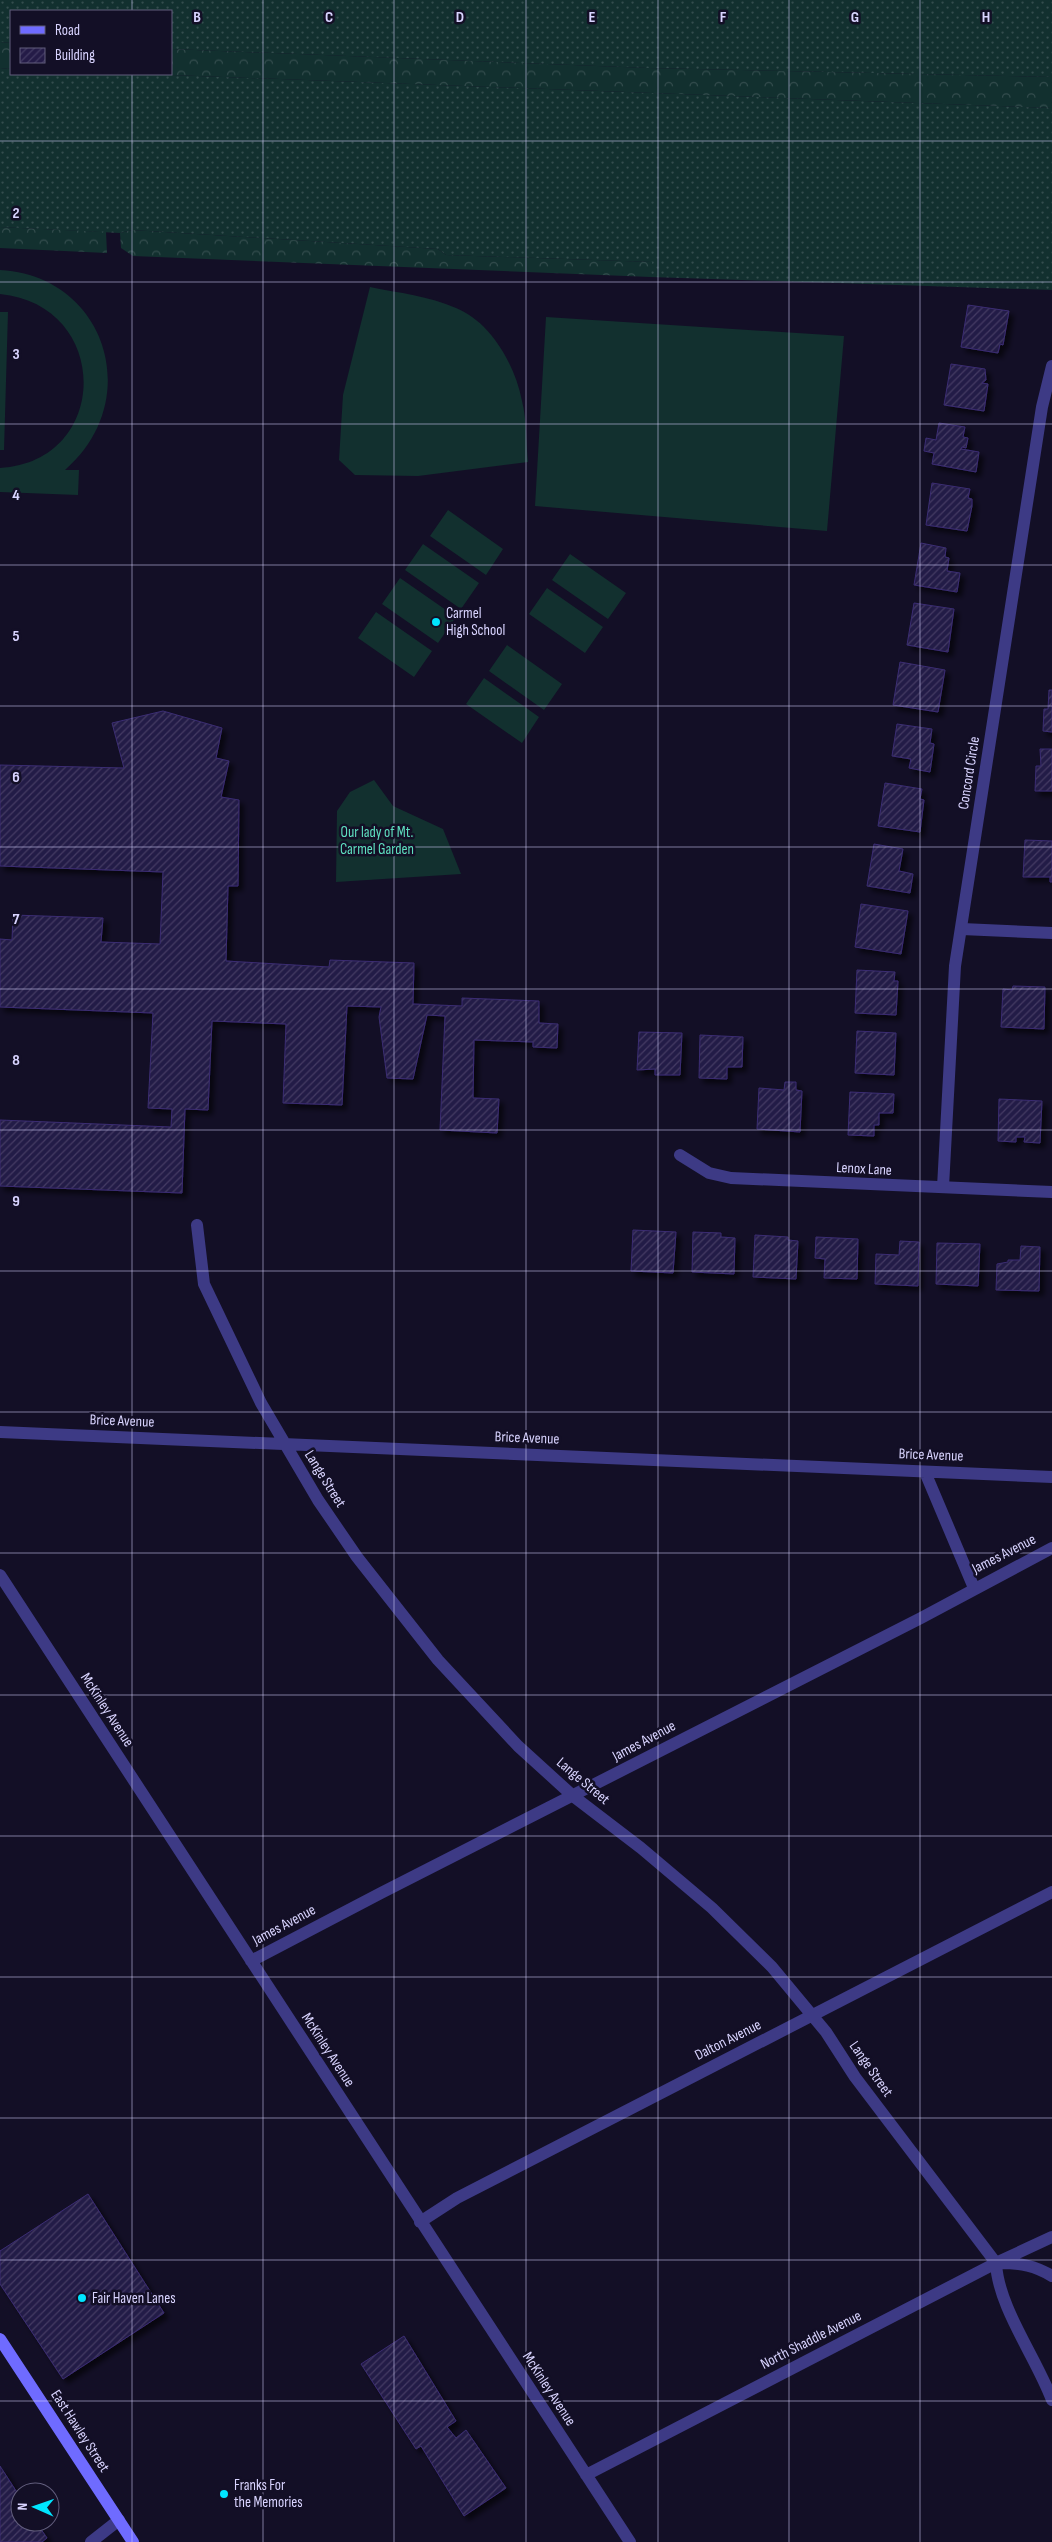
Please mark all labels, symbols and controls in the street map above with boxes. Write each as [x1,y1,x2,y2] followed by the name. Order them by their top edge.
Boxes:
[193,8,201,27] text: B
[325,8,333,27] text: C
[456,8,464,27] text: D
[589,8,596,27] text: E
[720,8,727,27] text: F
[851,8,859,27] text: G
[982,8,990,27] text: H
[10,10,172,75] legend
[55,21,80,40] text: Road
[55,46,95,65] text: Building
[12,204,20,223] text: 2
[12,345,20,364] text: 3
[12,486,20,505] text: 4
[446,604,505,640] place label: Carmel High School
[430,616,442,628] marker: Carmel High School
[12,627,20,646] text: 5
[954,735,984,811] street label: Concord Circle
[12,768,20,787] text: 6
[340,823,414,859] park label: Our lady of Mt. Carmel Garden
[13,910,20,929] text: 7
[12,1051,20,1070] text: 8
[836,1158,892,1180] street label: Lenox Lane
[12,1192,20,1211] text: 9
[89,1410,155,1432] street label: Brice Avenue
[494,1427,560,1449] street label: Brice Avenue
[898,1444,964,1466] street label: Brice Avenue
[300,1447,350,1511] street label: Lange Street
[968,1530,1039,1579] street label: James Avenue
[76,1669,138,1751] street label: McKinley Avenue
[608,1716,679,1766] street label: James Avenue
[552,1753,614,1809] street label: Lange Street
[248,1900,319,1950] street label: James Avenue
[297,2009,359,2091] street label: McKinley Avenue
[692,2015,764,2065] street label: Dalton Avenue
[845,2037,897,2101] street label: Lange Street
[92,2289,176,2308] place label: Fair Haven Lanes
[76,2292,88,2304] marker: Fair Haven Lanes
[757,2306,865,2374] street label: North Shaddle Avenue
[518,2348,580,2430] street label: McKinley Avenue
[46,2386,114,2476] street label: East Hawley Street
[234,2476,303,2512] place label: Franks For the Memories
[10,2482,60,2532] north arrow
[218,2488,230,2500] marker: Franks For the Memories
[14,2503,31,2511] text: N

